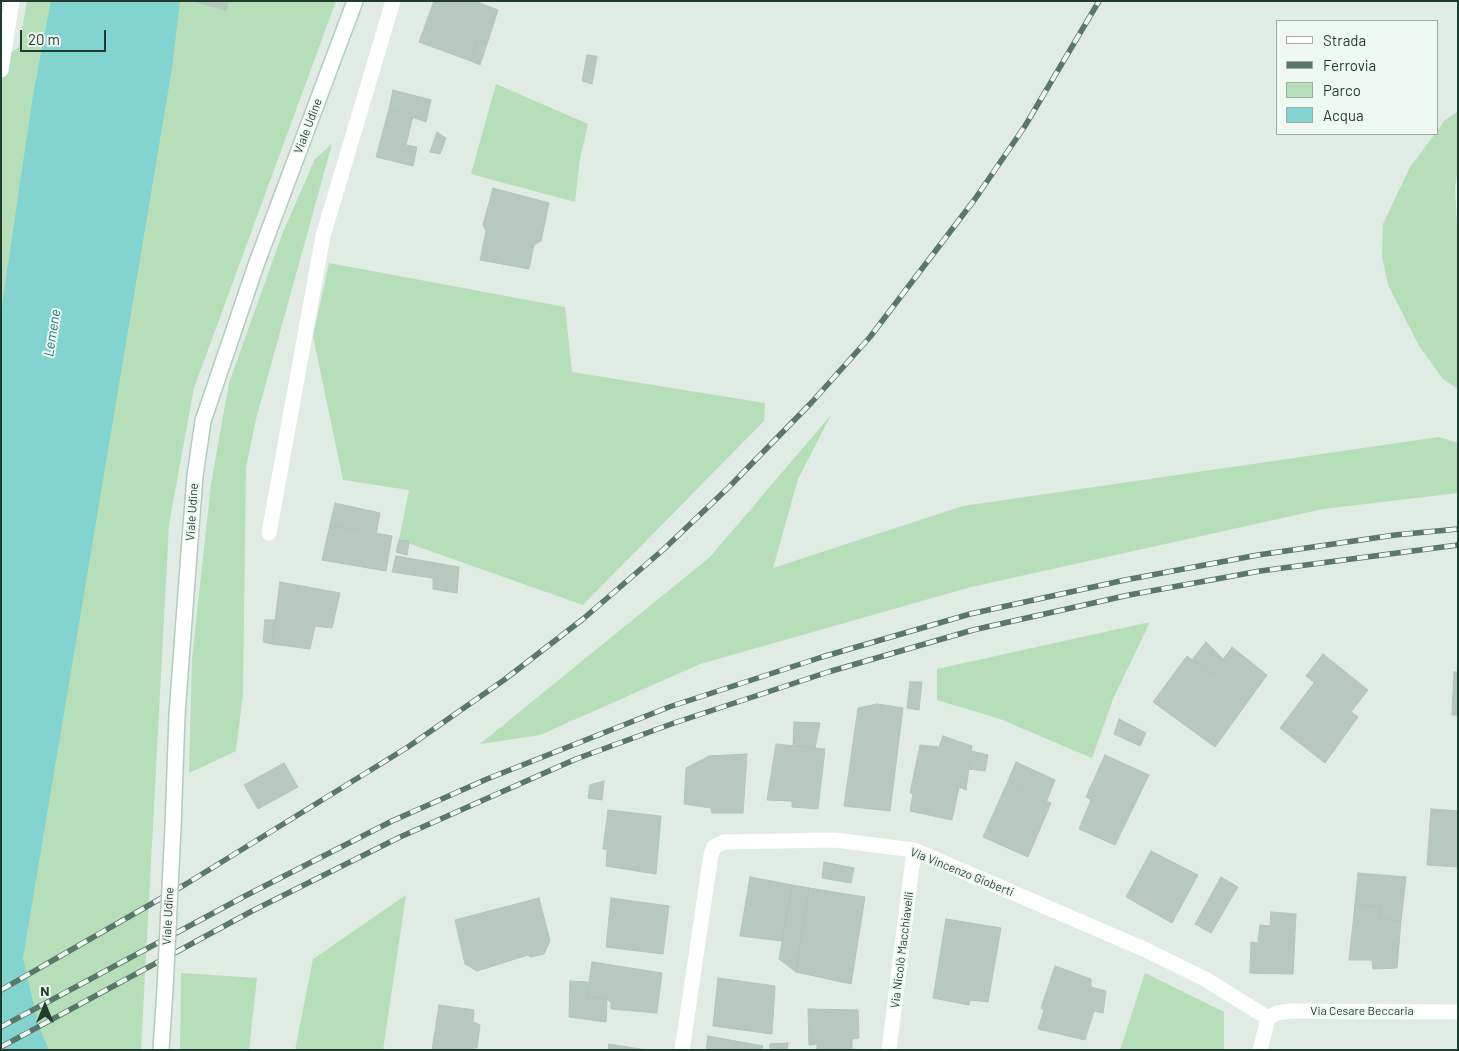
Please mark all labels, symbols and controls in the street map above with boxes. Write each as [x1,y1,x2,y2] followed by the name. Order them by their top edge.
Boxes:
[22,20,109,52] scale bar
[1276,20,1439,135] legend
[28,30,60,48] text: 20 m
[1323,31,1366,49] text: Strada
[1323,56,1376,74] text: Ferrovia
[1323,81,1361,99] text: Parco
[291,96,325,156] street label: Viale Udine
[1323,106,1364,124] text: Acqua
[40,308,64,358] water label: Lemene
[183,483,201,541] street label: Viale Udine
[908,845,1016,899] street label: Via Vincenzo Gioberti
[159,887,177,945] street label: Viale Udine
[888,891,916,1009] street label: Via Nicolò Macchiavelli
[20,981,70,1031] north arrow
[40,982,50,999] text: N
[1310,1004,1414,1018] street label: Via Cesare Beccaria

